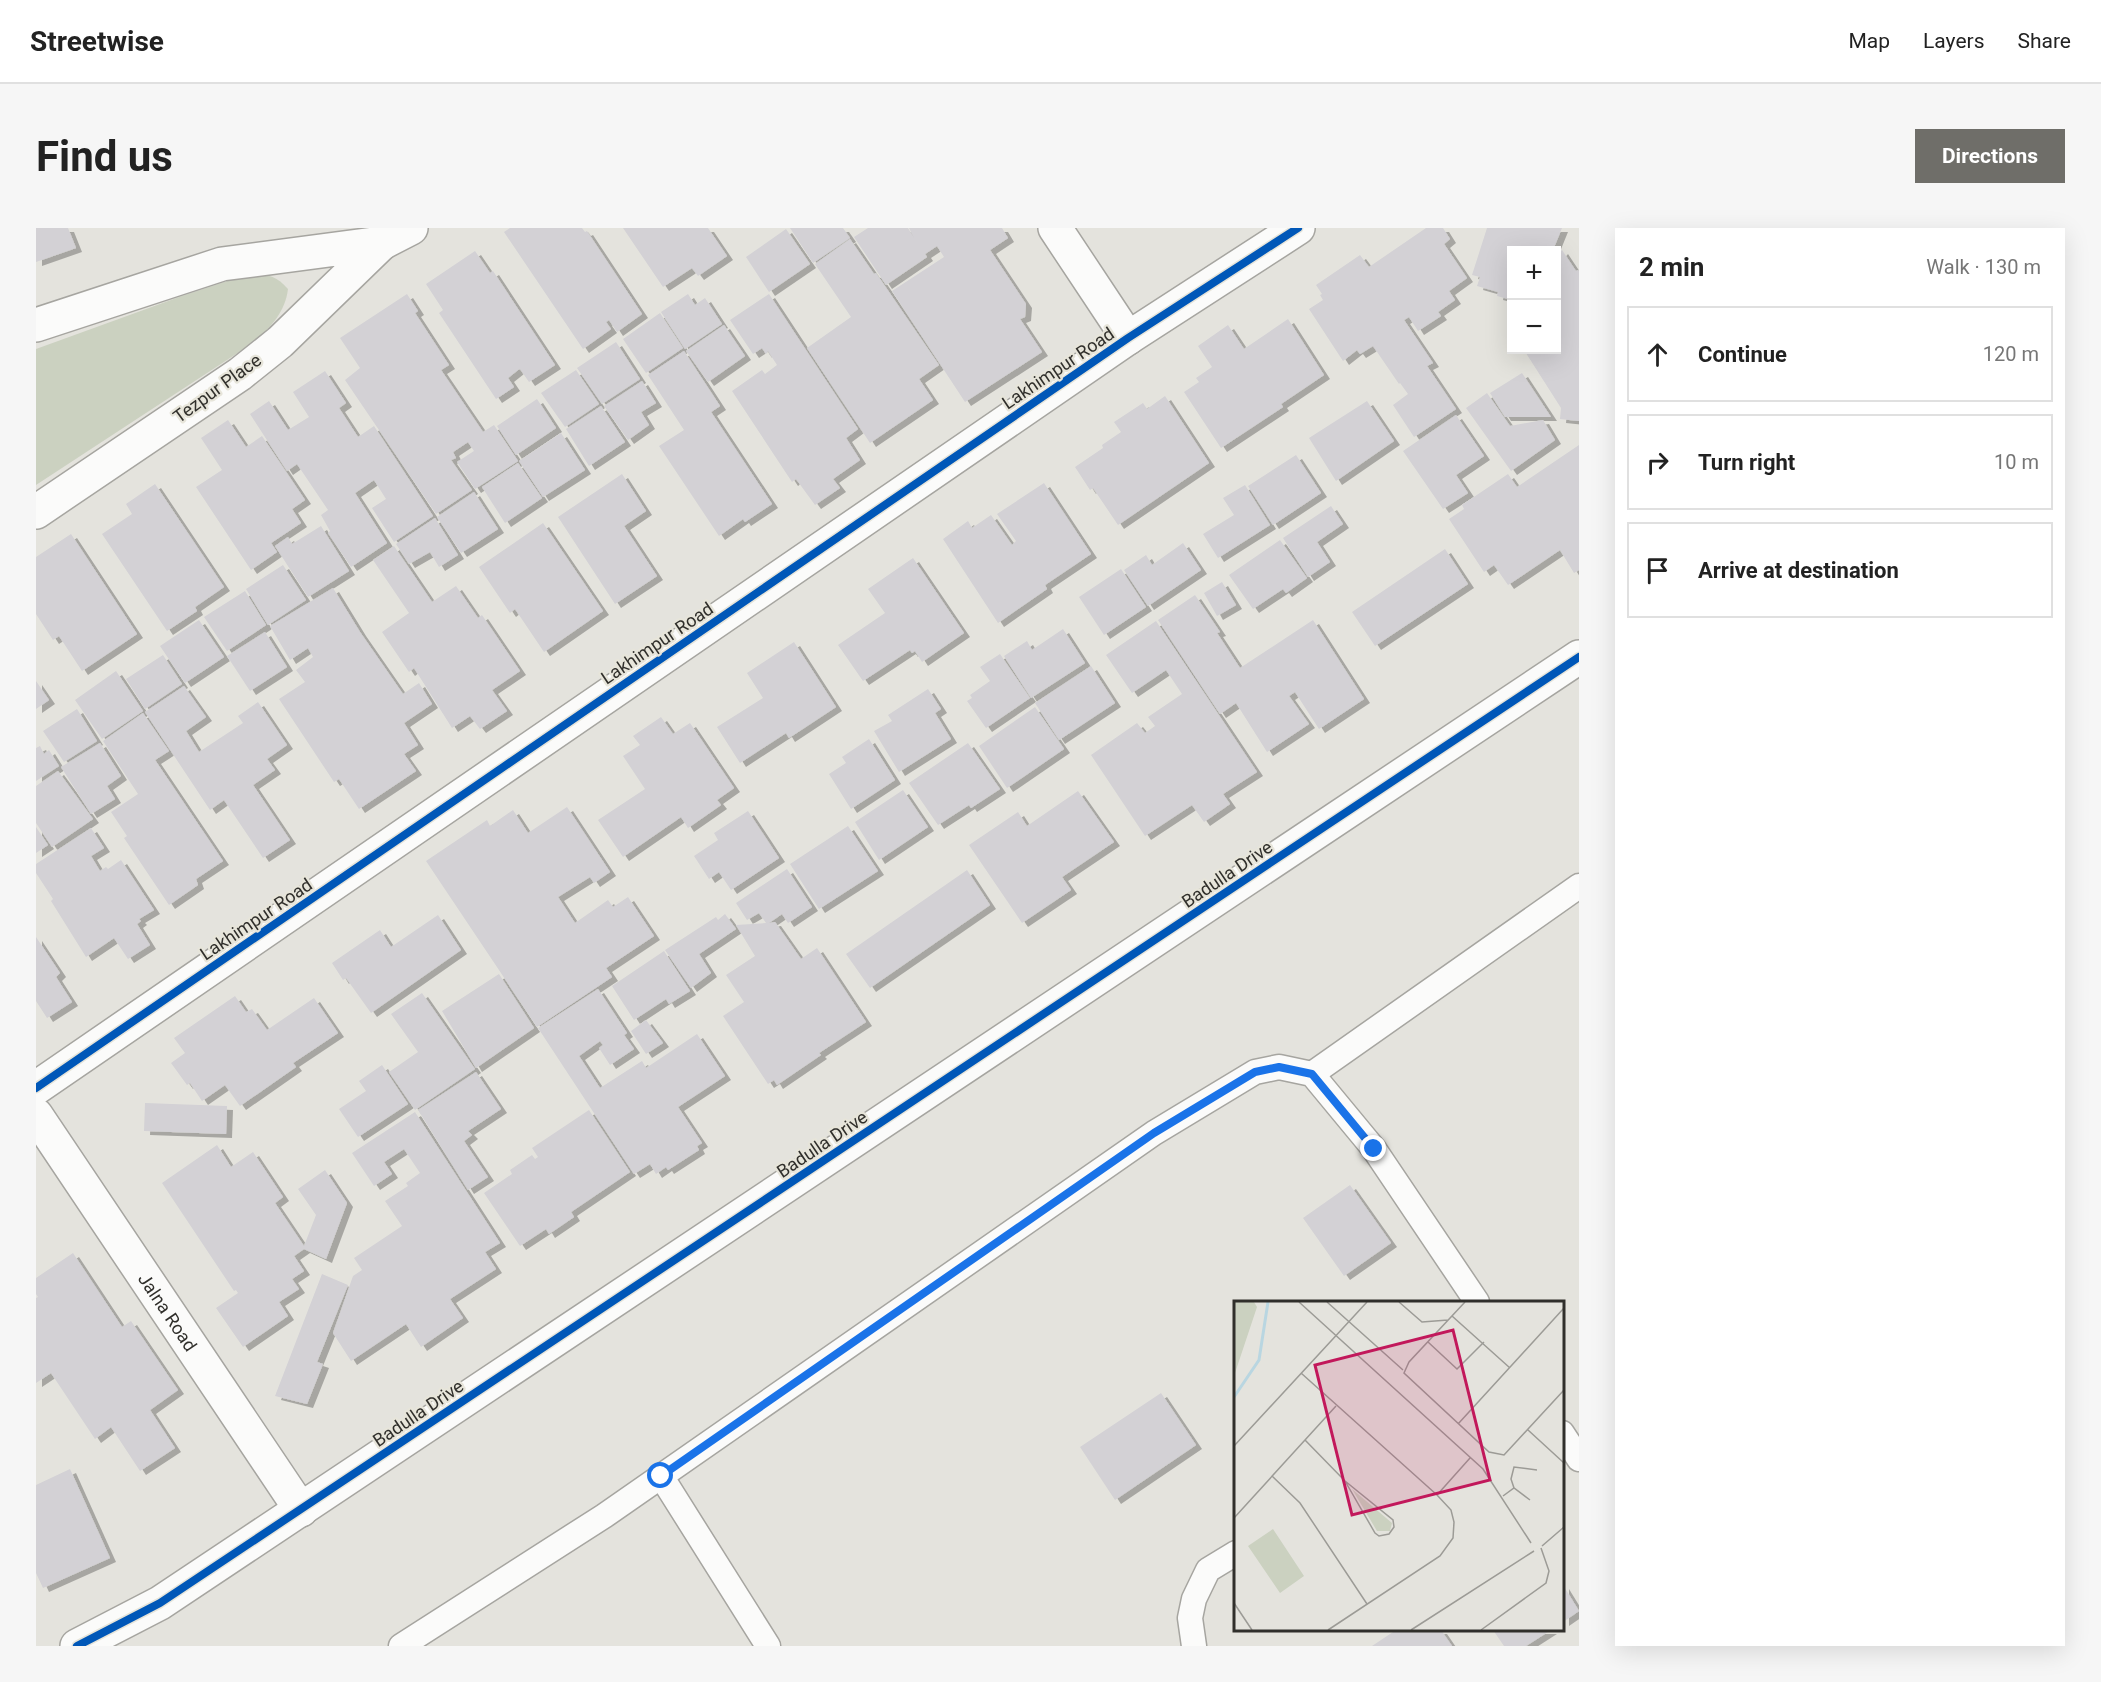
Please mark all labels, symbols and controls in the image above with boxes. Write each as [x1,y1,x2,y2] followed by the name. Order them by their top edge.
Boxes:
[30,25,164,58] text: Streetwise
[1848,29,1890,53] text: Map
[1923,29,1984,53] text: Layers
[2017,29,2071,53] text: Share
[1915,129,2065,183] button: Directions
[36,132,173,181] text: Find us
[1507,246,1561,354] map controls
[1507,246,1561,300] button: +
[1639,252,1704,282] text: 2 min
[1926,255,2041,279] text: Walk · 130 m
[1507,300,1561,354] button: −
[998,323,1118,413] street label: Lakhimpur Road
[1641,338,1674,371] icon: ahead
[1698,342,1787,367] text: Continue
[1983,342,2039,366] text: 120 m
[169,349,265,427] street label: Tezpur Place
[1641,446,1674,479] icon: right
[1698,450,1795,475] text: Turn right
[1994,450,2039,474] text: 10 m
[1641,554,1674,587] icon: arrive
[1698,558,1899,583] text: Arrive at destination
[597,598,717,688] street label: Lakhimpur Road
[1178,836,1276,912] street label: Badulla Drive
[196,874,316,964] street label: Lakhimpur Road
[773,1106,871,1182] street label: Badulla Drive
[1360,1135,1386,1161] route end
[134,1269,202,1355] street label: Jalna Road
[1234,1301,1564,1631] inset map
[369,1375,467,1451] street label: Badulla Drive
[647,1462,673,1488] route start

